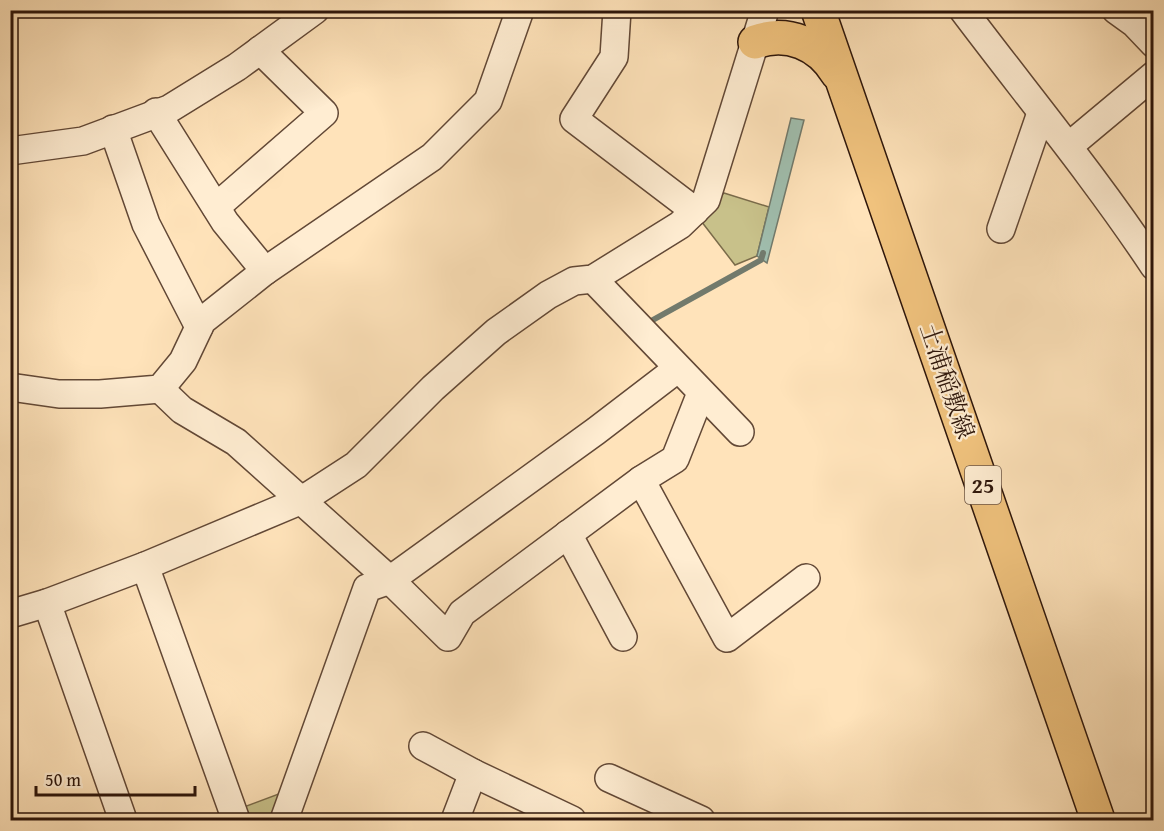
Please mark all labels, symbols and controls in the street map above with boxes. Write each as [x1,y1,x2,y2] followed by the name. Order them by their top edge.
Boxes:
[911,318,984,443] street label: 土浦稲敷線
[965,466,1001,504] road number: 25
[36,759,195,797] scale bar
[45,766,81,793] text: 50 m

